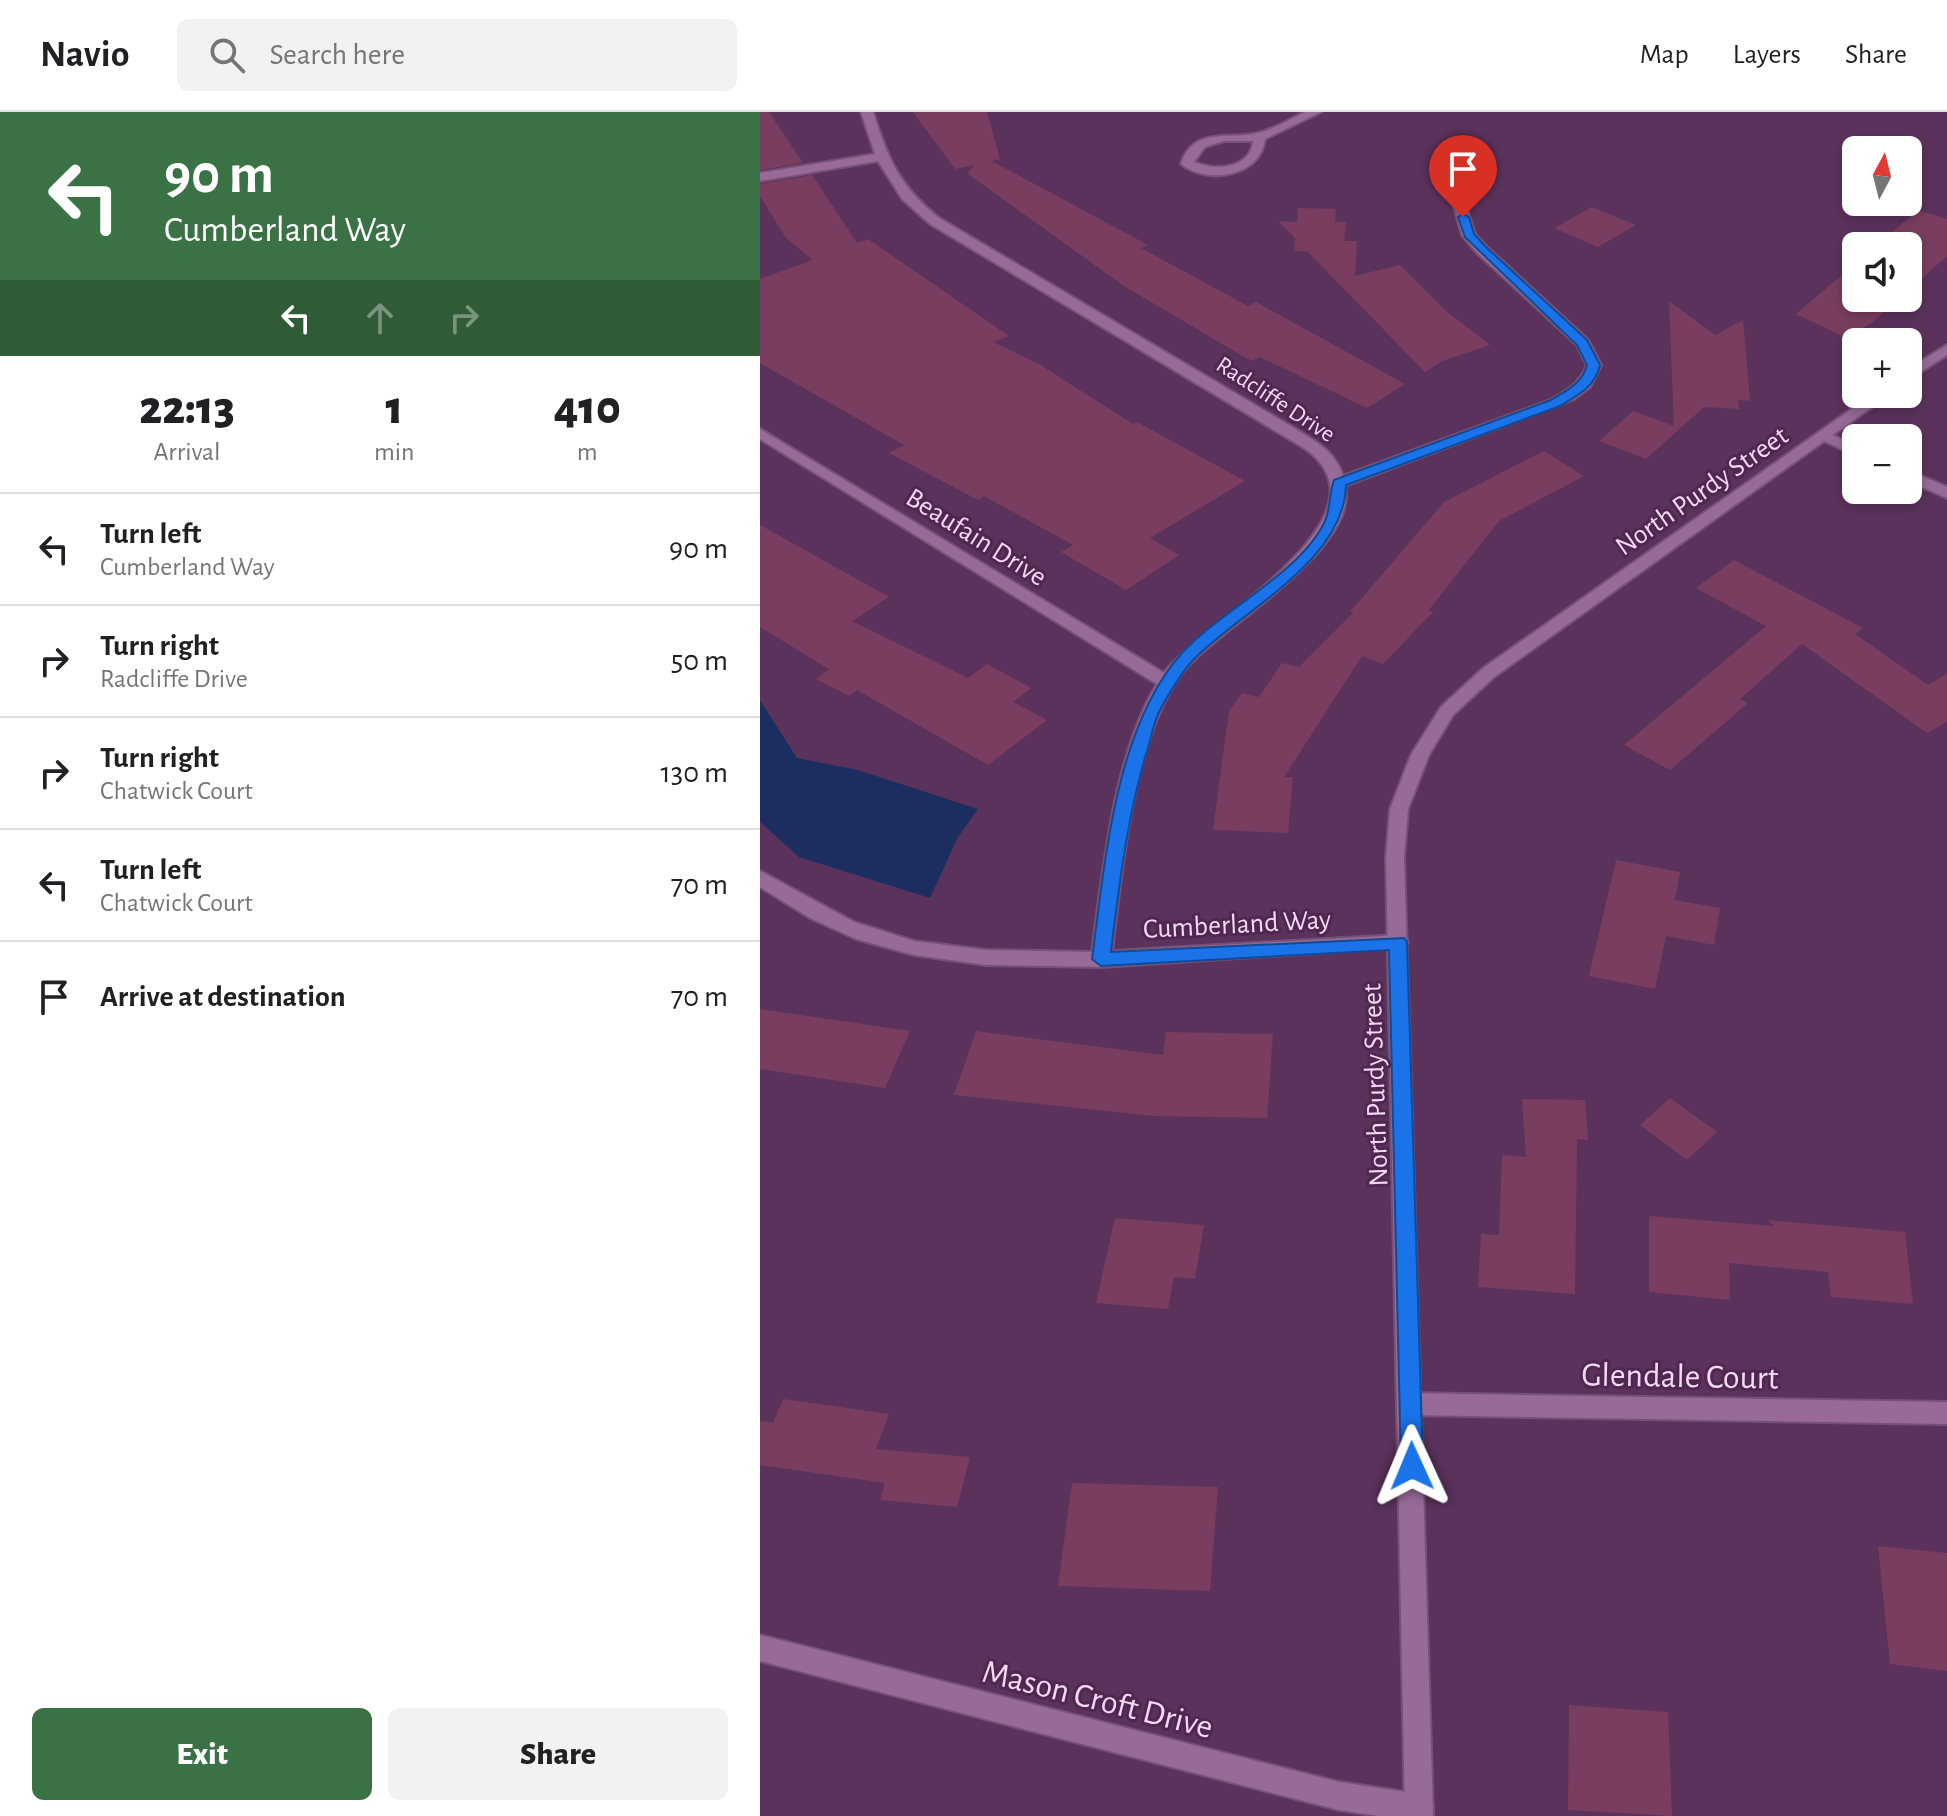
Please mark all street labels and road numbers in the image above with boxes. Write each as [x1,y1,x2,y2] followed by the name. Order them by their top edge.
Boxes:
[1212,353,1339,447] street label: Radcliffe Drive
[1611,422,1794,561] street label: North Purdy Street
[901,483,1051,592] street label: Beaufain Drive
[1142,906,1332,944] street label: Cumberland Way
[1358,983,1394,1187] street label: North Purdy Street
[1581,1358,1779,1396] street label: Glendale Court
[979,1655,1216,1745] street label: Mason Croft Drive

